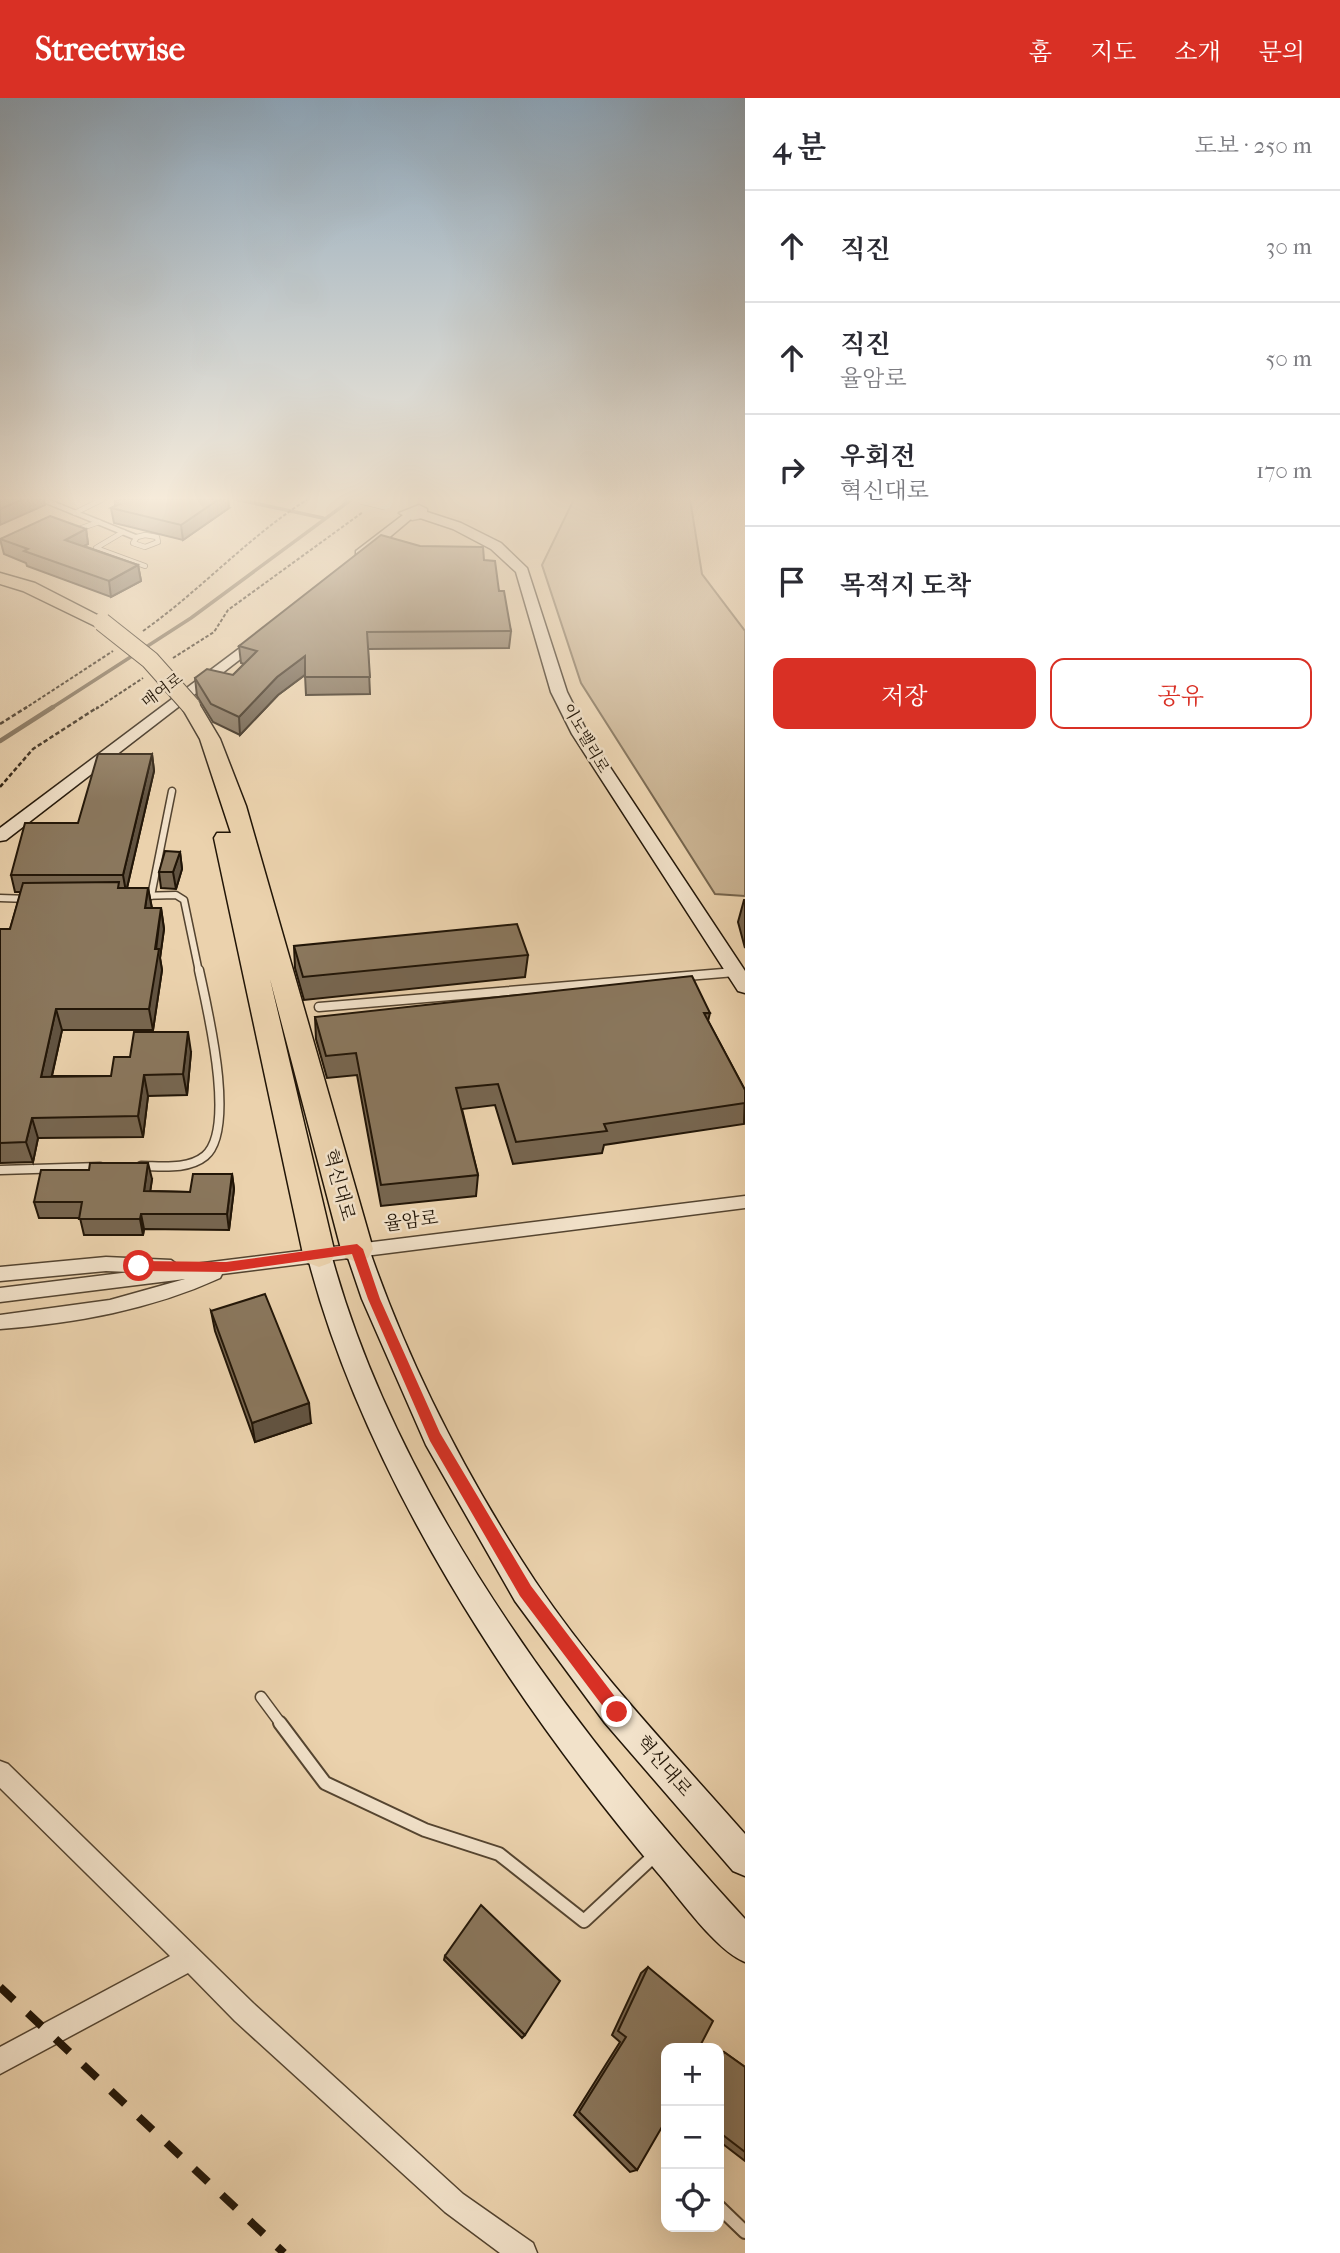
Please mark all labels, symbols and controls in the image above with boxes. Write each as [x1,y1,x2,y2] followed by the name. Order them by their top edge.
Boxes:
[35,30,185,69] text: Streetwise
[1029,38,1052,66] text: 홈
[1090,38,1136,66] text: 지도
[1174,38,1221,66] text: 소개
[1259,38,1305,66] text: 문의
[773,130,826,165] text: 4 분
[1195,132,1312,159] text: 도보 · 250 m
[773,227,811,265] icon: ahead
[1266,233,1312,260] text: 30 m
[840,234,890,265] text: 직진
[840,329,890,360] text: 직진
[773,339,811,377] icon: ahead
[1265,345,1312,372] text: 50 m
[840,365,907,392] text: 율암로
[840,441,915,472] text: 우회전
[773,451,811,489] icon: right
[1256,457,1312,484] text: 170 m
[840,477,929,504] text: 혁신대로
[773,563,811,601] icon: arrive
[840,570,971,601] text: 목적지 도착
[773,658,1036,729] button: 저장
[1050,658,1312,729] button: 공유
[138,668,187,712] street label: 매여로
[558,700,614,777] street label: 이노밸리로
[319,1147,359,1223] street label: 혁신대로
[382,1207,440,1235] street label: 율암로
[123,1250,154,1281] route start
[601,1696,632,1727] route end
[632,1731,696,1801] street label: 혁신대로
[661,2043,724,2232] map controls
[661,2043,724,2106] button: +
[661,2106,724,2169] button: −
[661,2169,724,2232] button: locate

